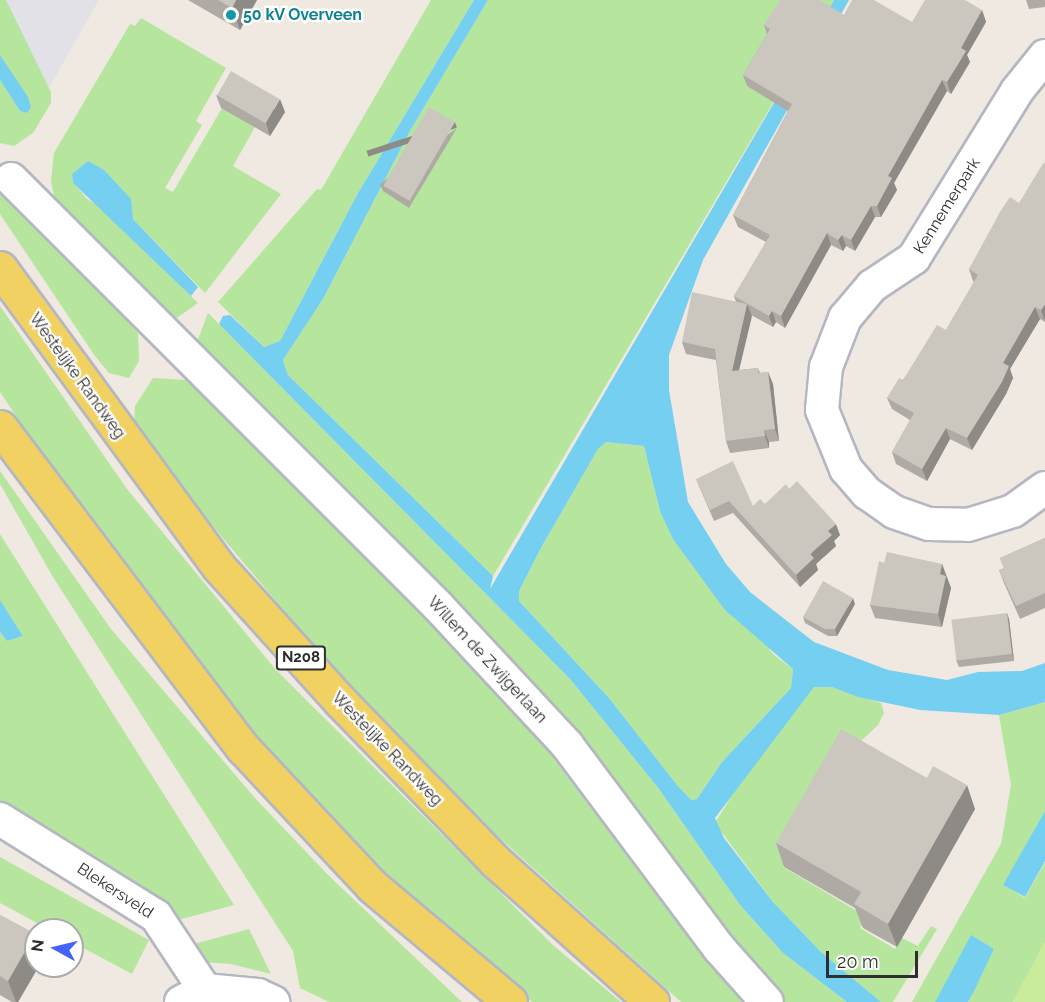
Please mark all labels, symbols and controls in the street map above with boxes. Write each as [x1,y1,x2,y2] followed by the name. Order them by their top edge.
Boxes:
[243,5,363,25] place label: 50 kV Overveen
[224,8,238,22] marker: 50 kV Overveen
[910,154,984,258] street label: Kennemerpark
[25,309,129,443] street label: Westelijke Randweg
[423,593,551,727] street label: Willem de Zwijgerlaan
[276,646,326,670] road number: N208
[328,688,446,810] street label: Westelijke Randweg
[73,859,157,923] street label: Blekersveld
[24,918,84,978] north arrow
[27,938,48,953] text: N
[829,939,920,977] scale bar
[837,951,879,972] text: 20 m

